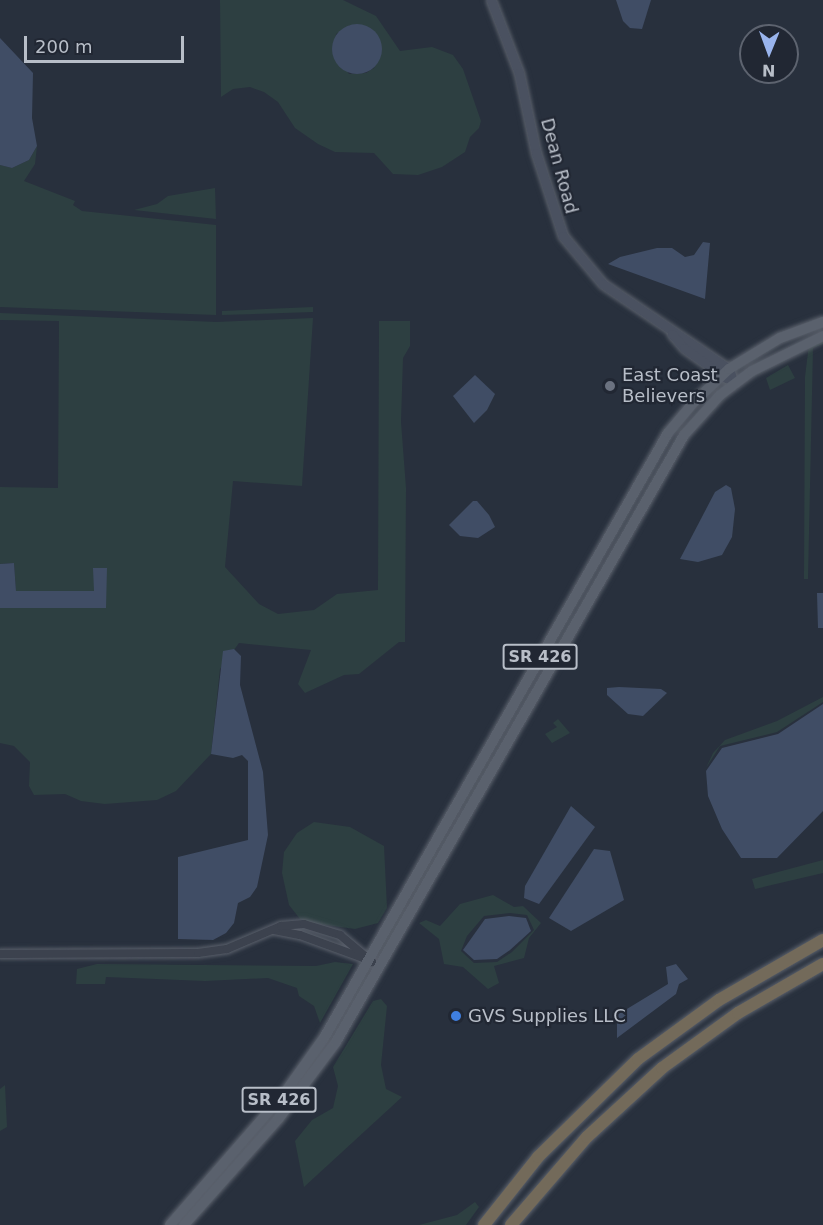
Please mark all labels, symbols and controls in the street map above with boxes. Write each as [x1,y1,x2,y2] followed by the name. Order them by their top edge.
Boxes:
[27,24,188,62] scale bar
[739,24,799,84] north arrow
[35,36,93,57] text: 200 m
[762,61,776,80] text: N
[536,116,582,216] street label: Dean Road
[622,365,718,407] place label: East Coast Believers
[603,379,617,393] marker: East Coast Believers
[502,644,578,670] road number: SR 426
[468,1005,626,1027] place label: GVS Supplies LLC
[449,1009,463,1023] marker: GVS Supplies LLC
[242,1087,316,1113] road number: SR 426

